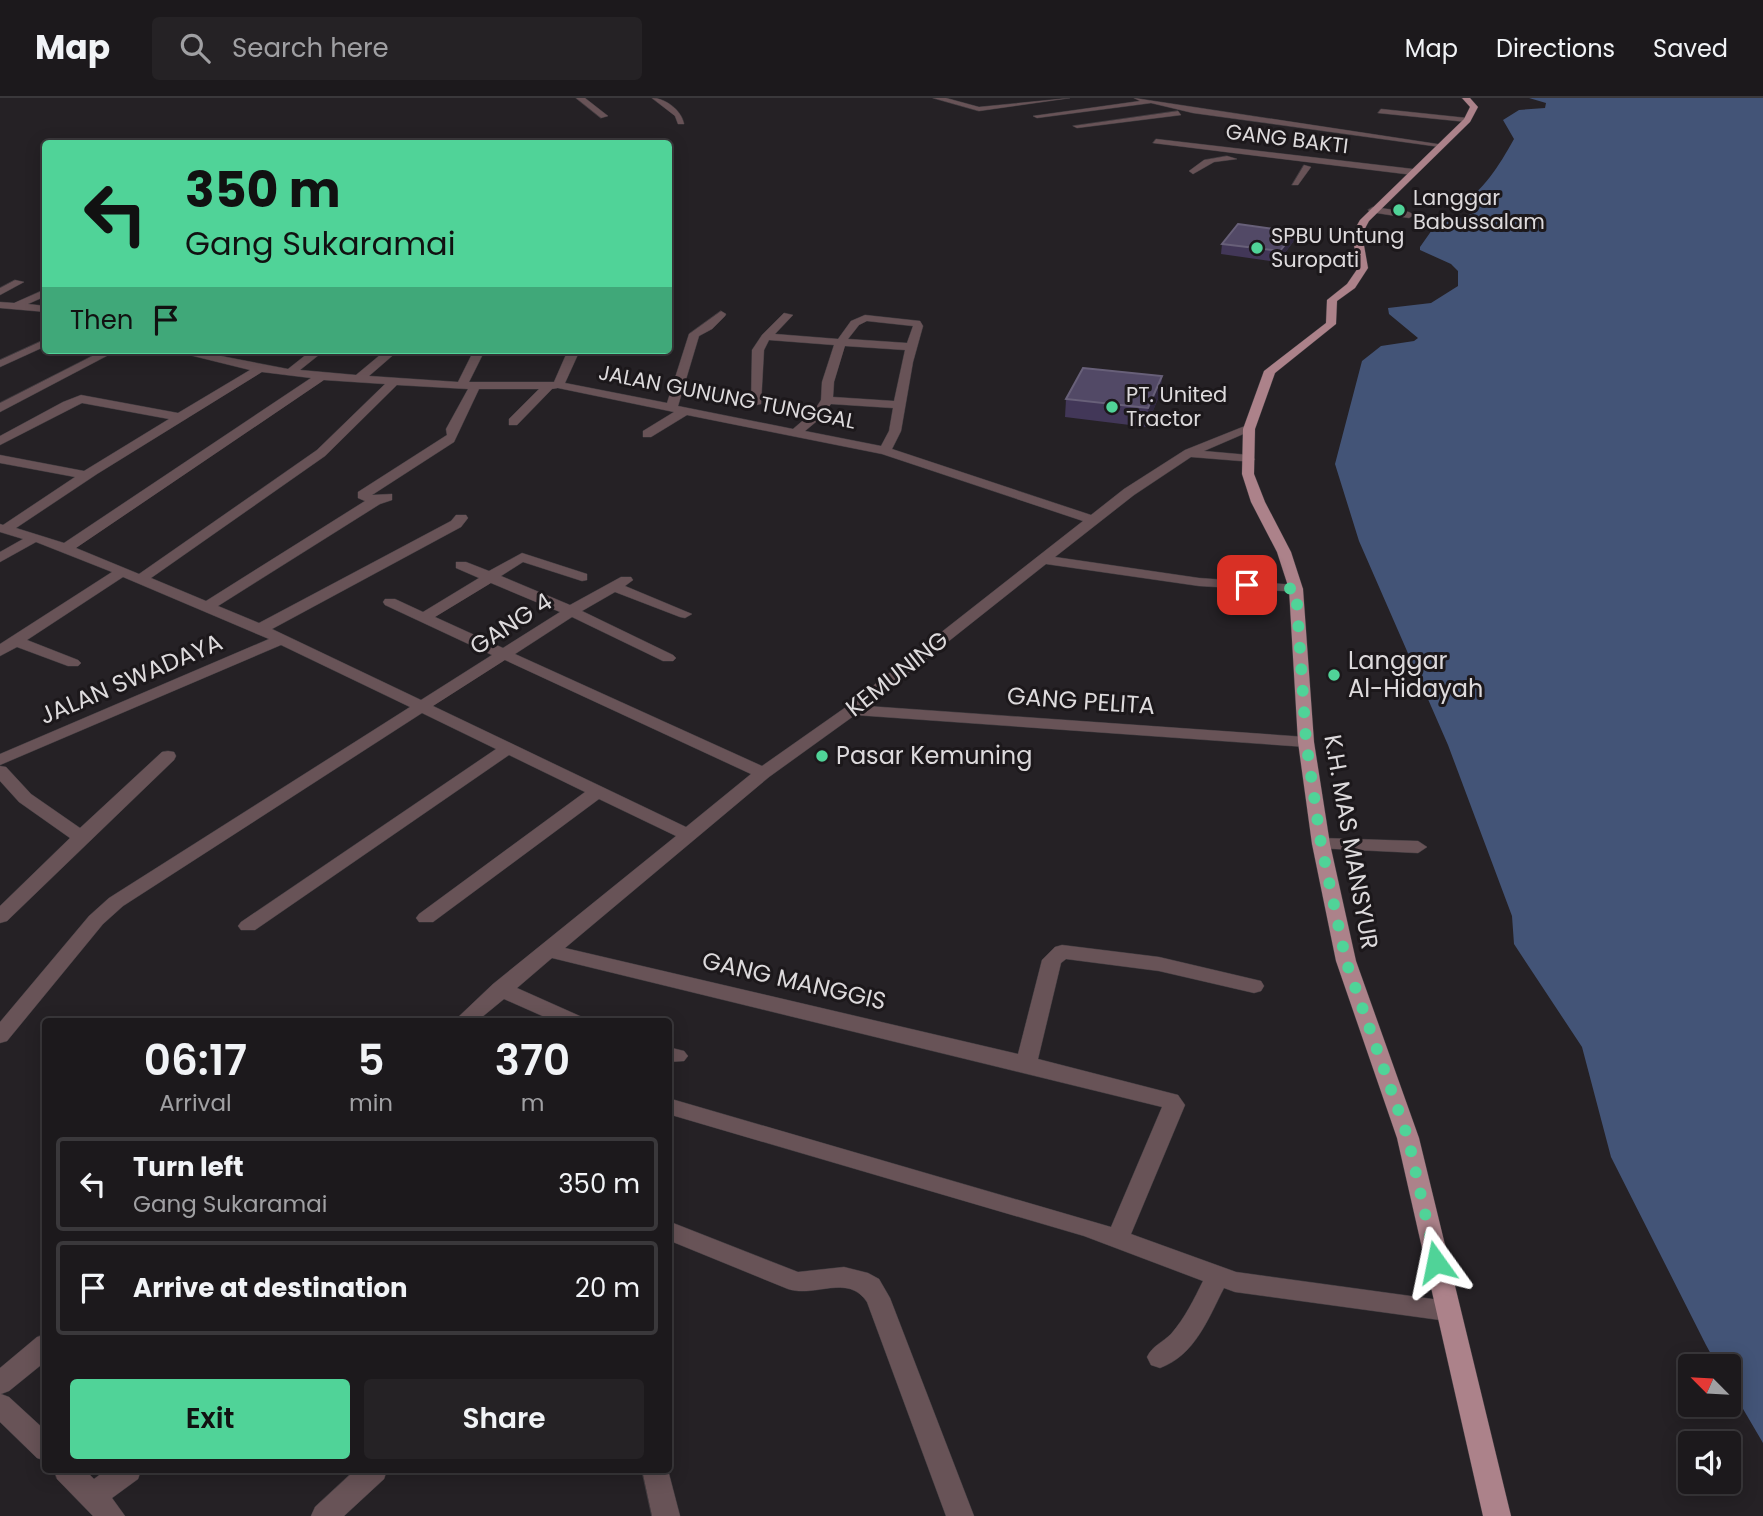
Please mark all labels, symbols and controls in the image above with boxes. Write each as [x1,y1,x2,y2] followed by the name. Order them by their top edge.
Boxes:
[152,17,642,80] search box
[35,24,110,71] text: Map
[176,29,214,67] icon: search
[232,30,389,66] text: Search here
[1405,32,1458,65] text: Map
[1496,32,1615,65] text: Directions
[1653,32,1728,65] text: Saved
[1224,117,1350,160] street label: GANG BAKTI
[185,156,341,224] text: 350 m
[70,168,161,259] icon: left
[1413,183,1545,236] place label: Langgar Babussalam
[1391,202,1407,218] marker: Langgar Babussalam
[185,221,456,266] text: Gang Sukaramai
[1271,221,1404,274] place label: SPBU Untung Suropati
[1249,240,1265,256] marker: SPBU Untung Suropati
[147,301,185,339] icon: arrive
[70,302,133,338] text: Then
[596,357,858,436] street label: JALAN GUNUNG TUNGGAL
[1126,380,1227,433] place label: PT. United Tractor
[1104,399,1120,415] marker: PT. United Tractor
[1217,555,1277,615] pin
[1228,566,1266,604] icon: arrive
[463,585,558,662] street label: GANG 4
[839,623,955,724] street label: KEMUNING
[34,625,227,732] street label: JALAN SWADAYA
[1348,644,1483,705] place label: Langgar Al-Hidayah
[1326,667,1342,683] marker: Langgar Al-Hidayah
[1006,679,1156,722] street label: GANG PELITA
[1316,732,1387,952] street label: K.H. MAS MANSYUR
[836,739,1032,772] place label: Pasar Kemuning
[814,748,830,764] marker: Pasar Kemuning
[699,943,889,1018] street label: GANG MANGGIS
[144,1031,247,1090] text: 06:17
[357,1031,385,1090] text: 5
[495,1031,570,1090] text: 370
[159,1087,232,1119] text: Arrival
[349,1087,393,1119] text: min
[521,1087,544,1119] text: m
[133,1149,244,1185] text: Turn left
[74,1165,112,1203] icon: left
[558,1166,640,1202] text: 350 m
[133,1188,328,1220] text: Gang Sukaramai
[1399,1225,1473,1299] position arrow
[74,1269,112,1307] icon: arrive
[133,1270,408,1306] text: Arrive at destination
[575,1270,640,1306] text: 20 m
[1678,1354,1741,1418] north arrow
[1678,1354,1741,1494] map controls
[70,1379,350,1459] button: Exit
[364,1379,644,1459] button: Share
[1678,1431,1741,1494] button: sound

